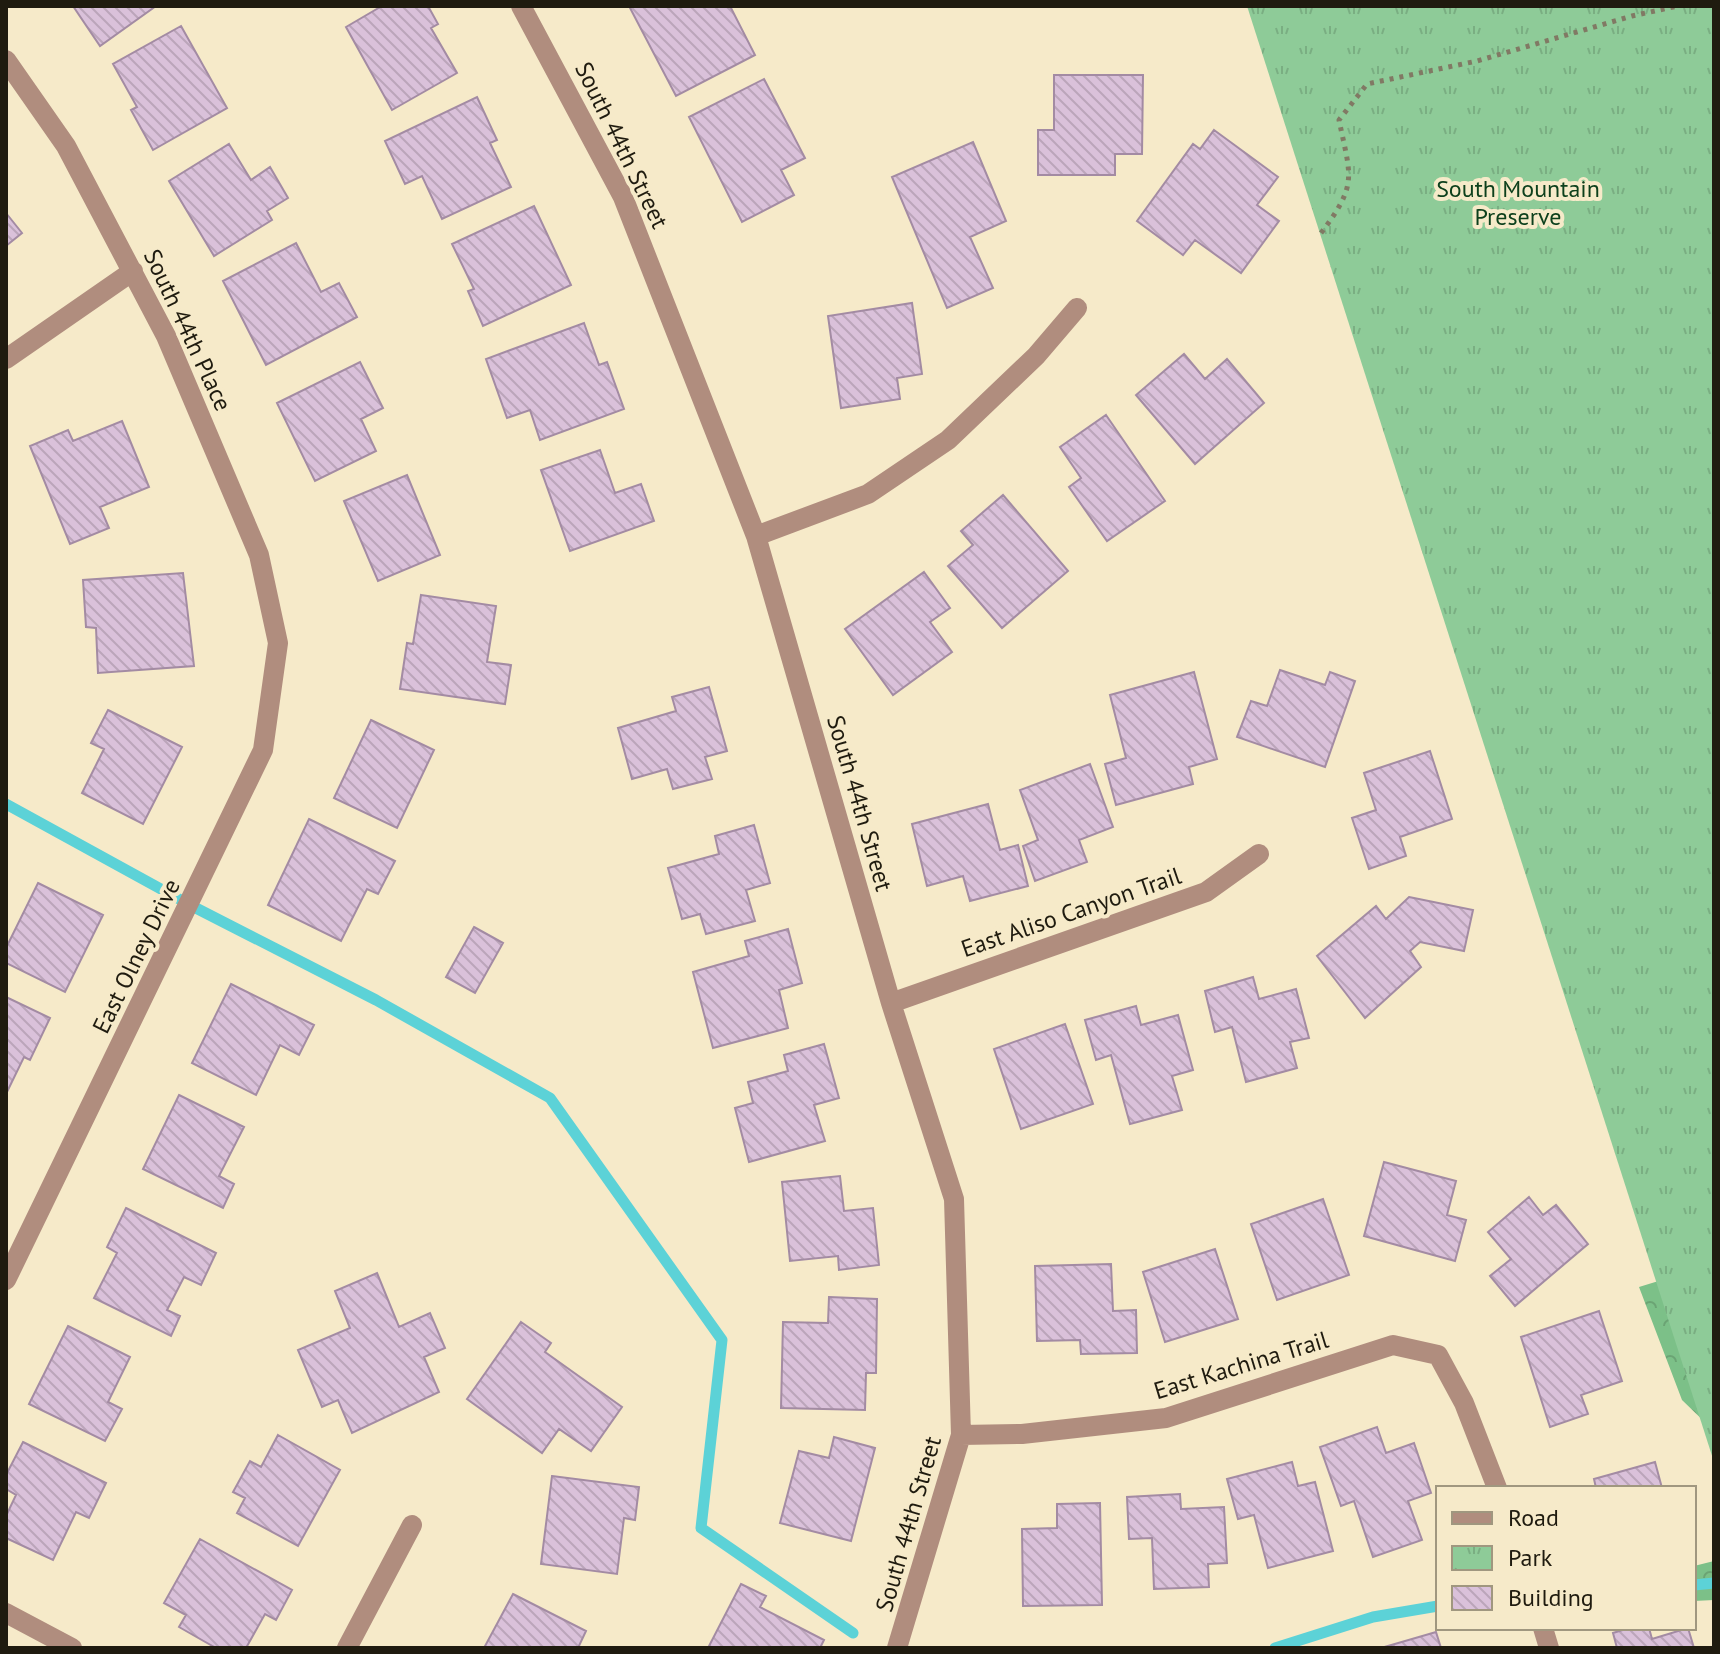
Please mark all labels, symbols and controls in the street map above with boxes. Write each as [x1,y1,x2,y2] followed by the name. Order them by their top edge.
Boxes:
[568,57,676,233] street label: South 44th Street
[1436,173,1600,232] park label: South Mountain Preserve
[137,244,239,416] street label: South 44th Place
[820,712,900,894] street label: South 44th Street
[957,860,1185,964] street label: East Aliso Canyon Trail
[85,874,187,1038] street label: East Olney Drive
[1150,1324,1332,1406] street label: East Kachina Trail
[868,1433,948,1615] street label: South 44th Street
[1436,1486,1696,1630] legend
[1508,1502,1559,1533] text: Road
[1508,1542,1553,1573] text: Park
[1508,1582,1594,1613] text: Building

